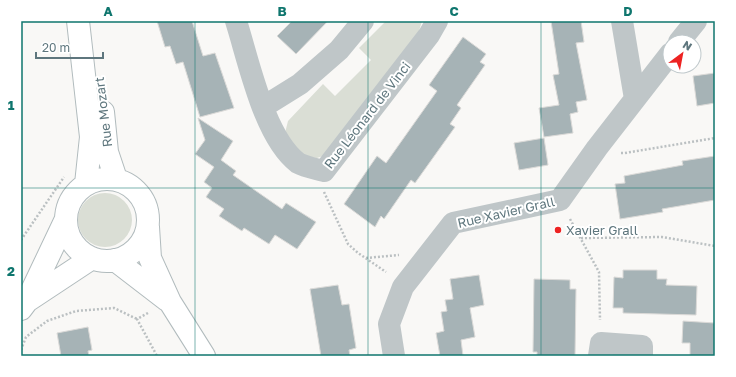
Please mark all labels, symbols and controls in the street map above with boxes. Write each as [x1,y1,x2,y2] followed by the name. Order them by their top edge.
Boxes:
[103,3,113,19] text: A
[277,3,287,19] text: B
[449,3,459,19] text: C
[623,3,633,19] text: D
[36,34,103,60] scale bar
[662,34,702,74] north arrow
[681,37,695,53] text: N
[42,40,70,55] text: 20 m
[320,58,414,172] street label: Rue Léonard de Vinci
[91,76,115,148] street label: Rue Mozart
[8,97,15,113] text: 1
[456,193,556,231] street label: Rue Xavier Grall
[566,222,638,238] place label: Xavier Grall
[553,225,563,235] marker: Xavier Grall
[7,263,15,279] text: 2

